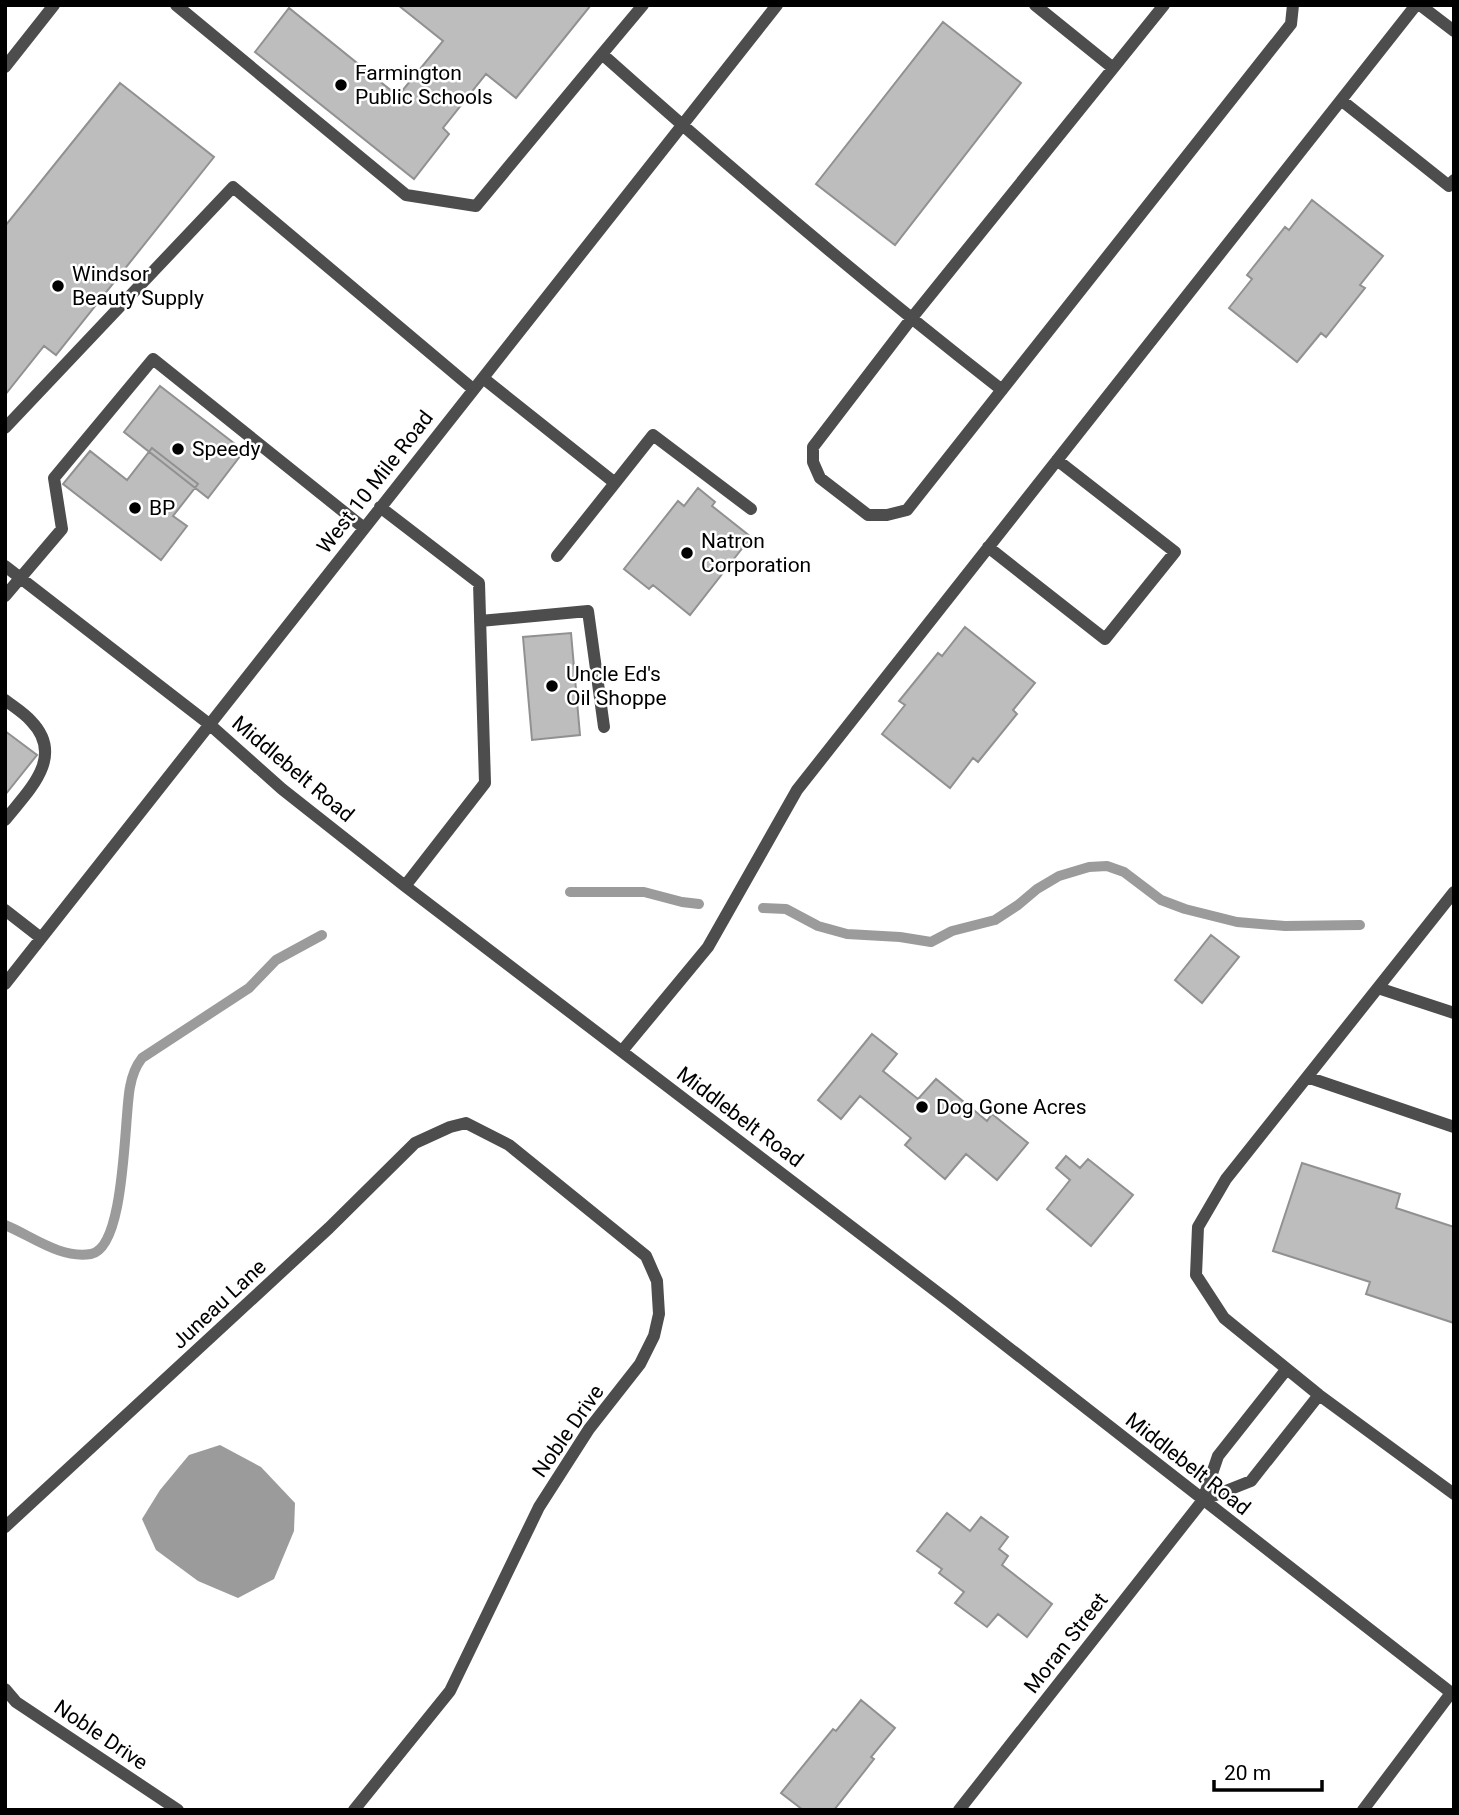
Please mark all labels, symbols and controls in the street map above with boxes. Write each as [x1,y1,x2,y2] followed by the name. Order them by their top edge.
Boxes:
[355,61,493,109] place label: Farmington Public Schools
[333,77,349,93] marker: Farmington Public Schools
[72,262,204,310] place label: Windsor Beauty Supply
[50,278,66,294] marker: Windsor Beauty Supply
[312,406,438,558] street label: West 10 Mile Road
[192,437,260,461] place label: Speedy
[170,441,186,457] marker: Speedy
[149,496,175,520] place label: BP
[127,500,143,516] marker: BP
[701,529,811,577] place label: Natron Corporation
[679,545,695,561] marker: Natron Corporation
[566,662,667,710] place label: Uncle Ed's Oil Shoppe
[544,678,560,694] marker: Uncle Ed's Oil Shoppe
[227,711,359,827] street label: Middlebelt Road
[672,1062,808,1172] street label: Middlebelt Road
[936,1095,1087,1119] place label: Dog Gone Acres
[914,1099,930,1115] marker: Dog Gone Acres
[167,1254,271,1354] street label: Juneau Lane
[527,1380,609,1482] street label: Noble Drive
[1121,1408,1255,1520] street label: Middlebelt Road
[1019,1588,1113,1698] street label: Moran Street
[50,1695,152,1775] street label: Noble Drive
[1214,1748,1322,1792] scale bar
[1224,1761,1271,1785] text: 20 m

